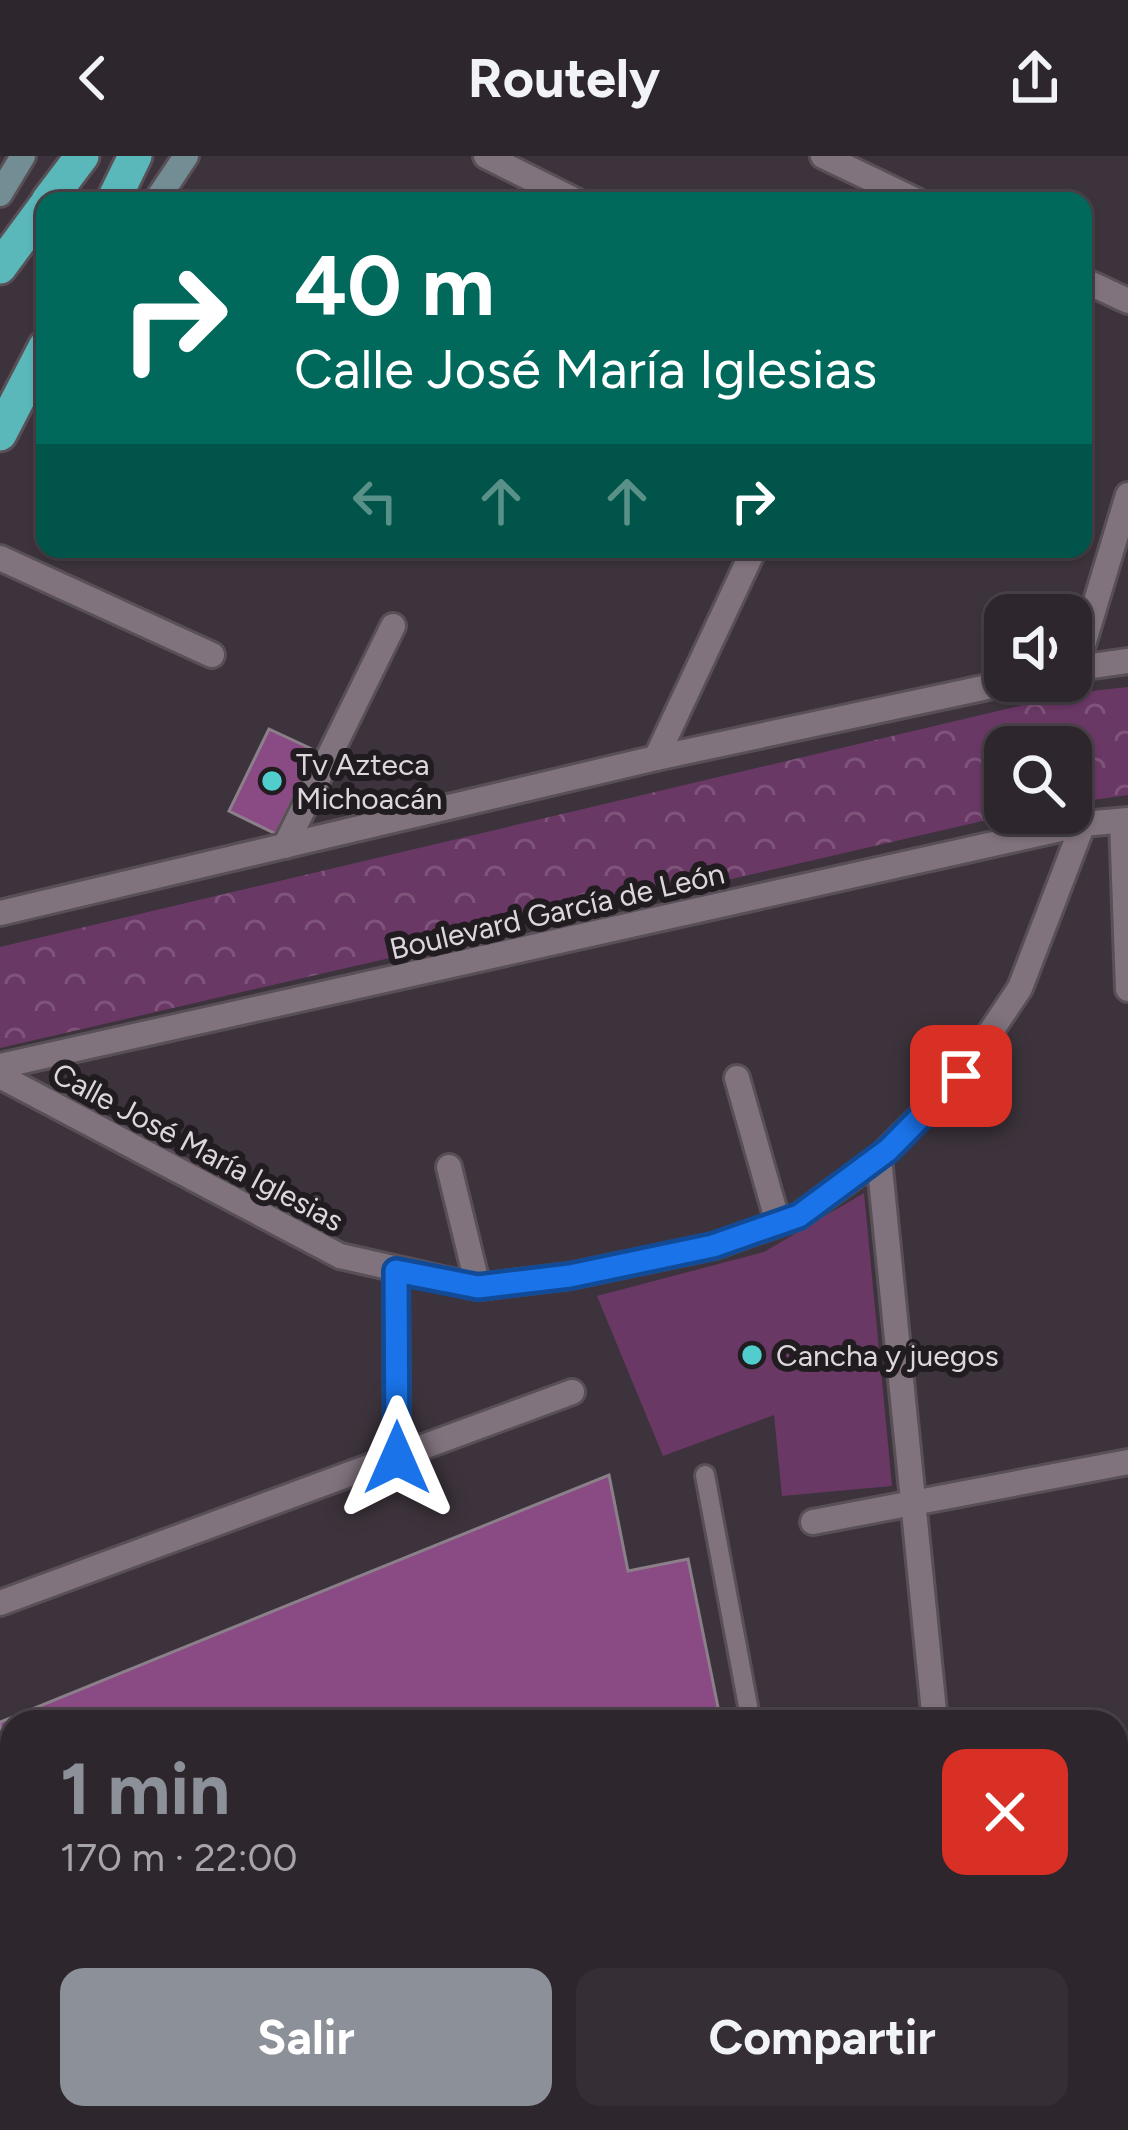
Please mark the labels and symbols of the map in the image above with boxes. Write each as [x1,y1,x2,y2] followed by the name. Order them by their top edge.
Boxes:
[296,746,442,817] place label: Tv Azteca Michoacán
[259,768,285,794] marker: Tv Azteca Michoacán
[386,854,728,968] street label: Boulevard García de León
[910,1025,1012,1127] pin
[46,1055,350,1239] street label: Calle José María Iglesias
[776,1337,999,1374] place label: Cancha y juegos
[739,1342,765,1368] marker: Cancha y juegos
[334,1395,460,1521] position arrow

